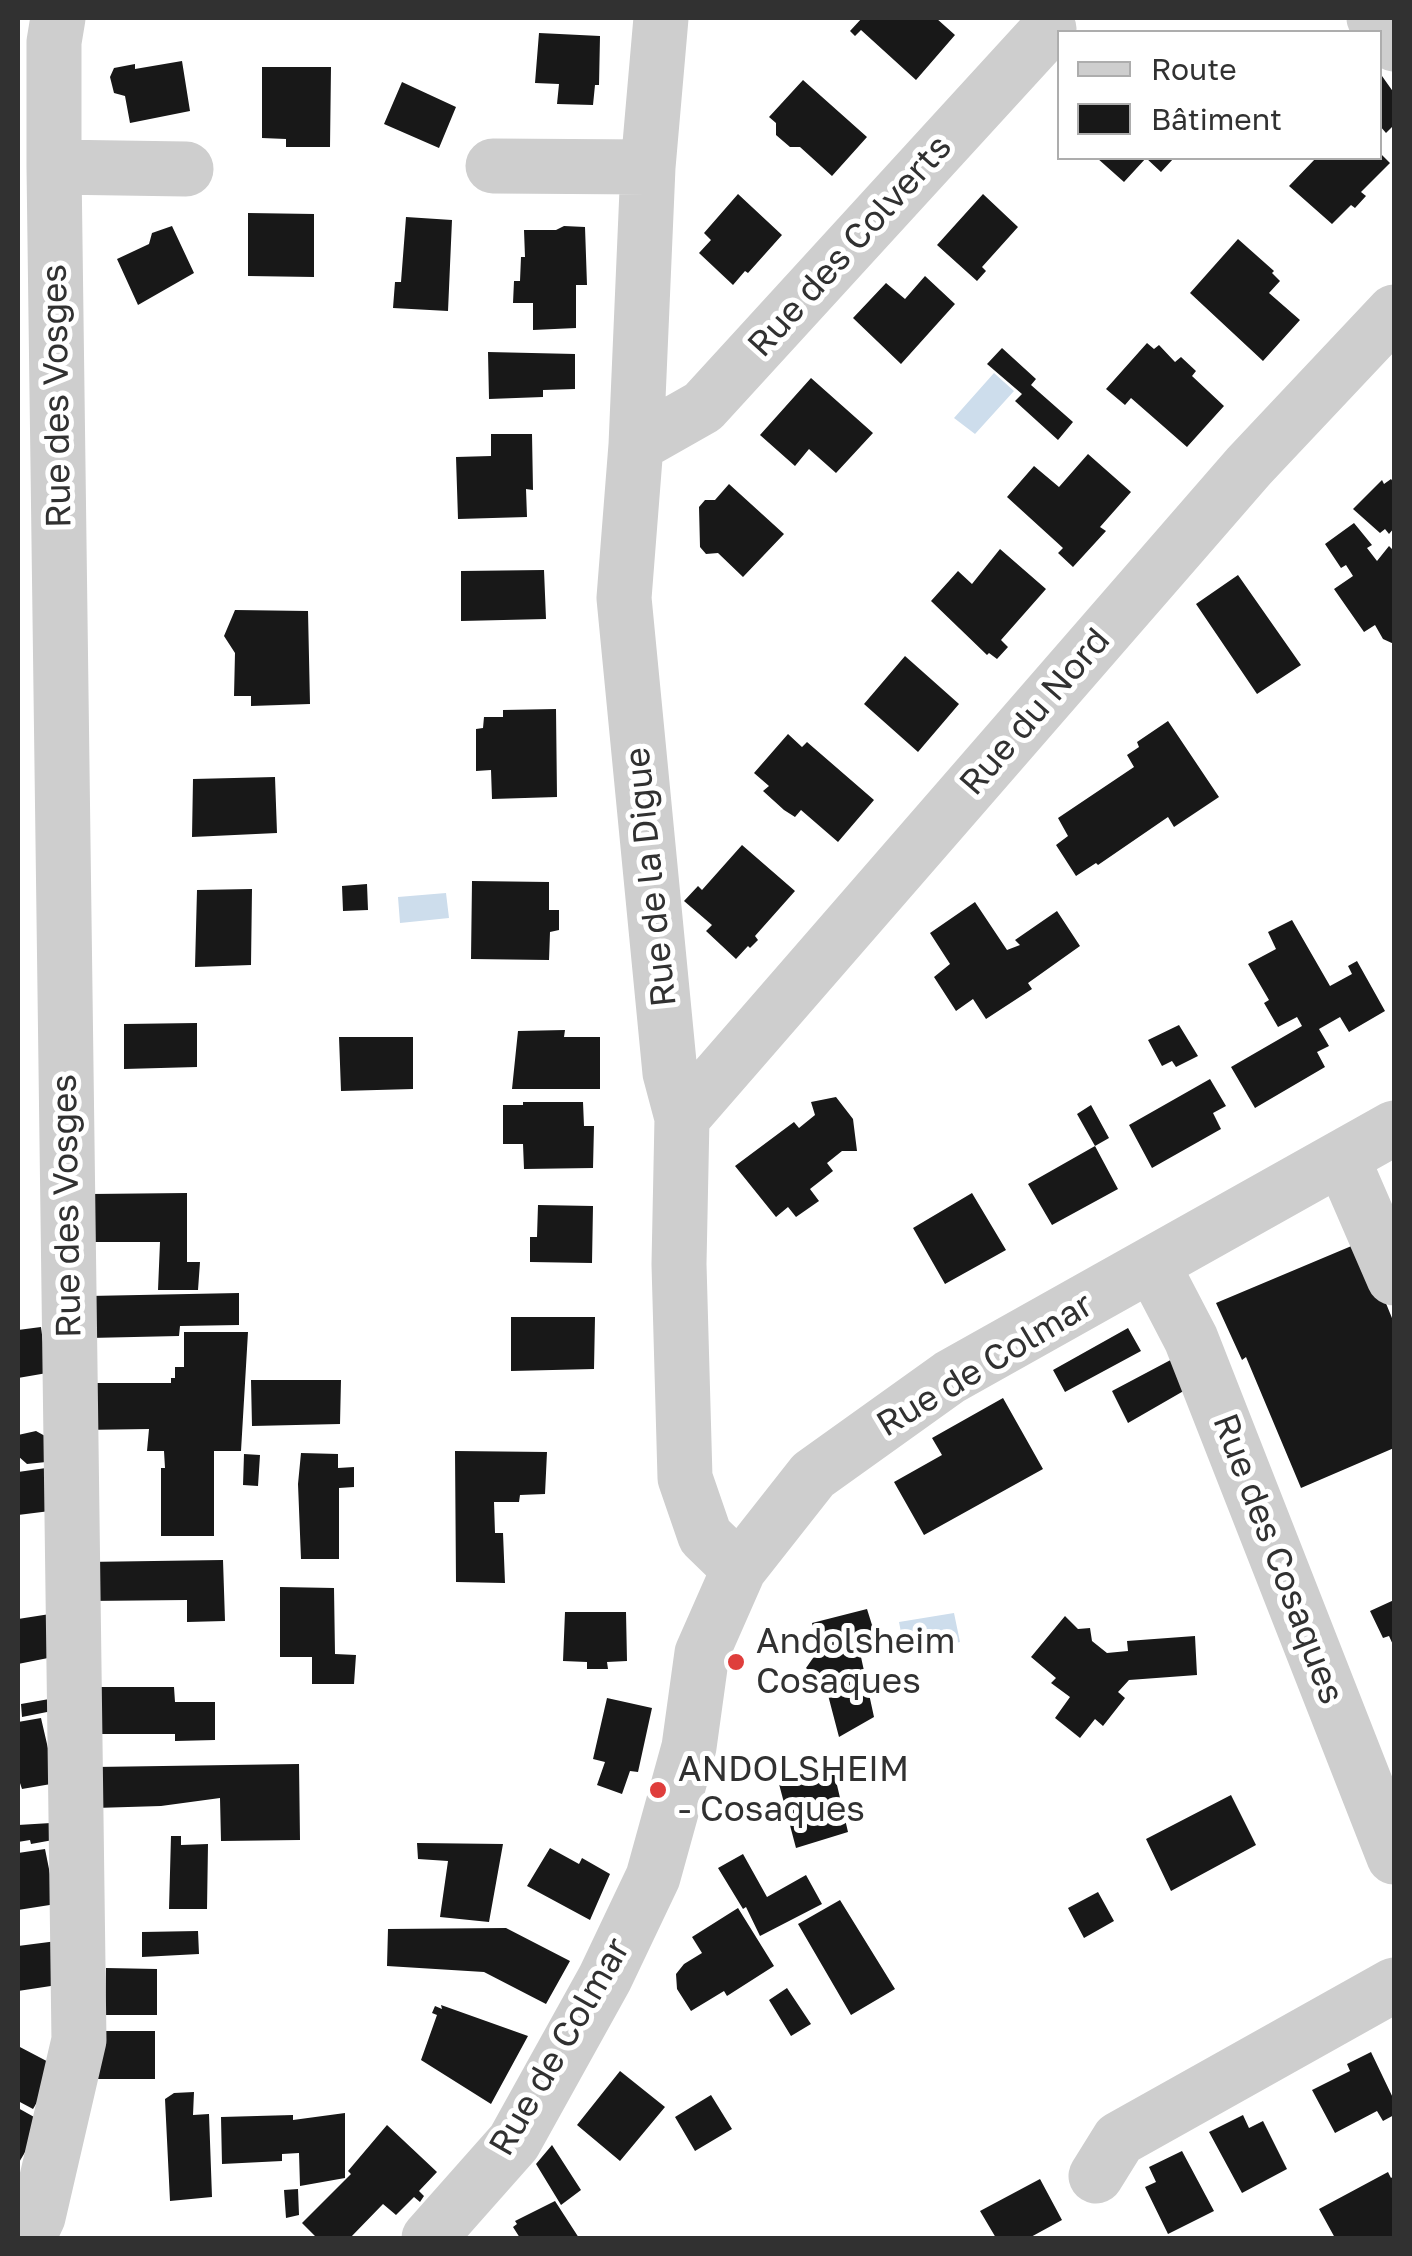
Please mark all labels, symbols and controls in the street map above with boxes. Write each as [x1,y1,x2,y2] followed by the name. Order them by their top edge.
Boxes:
[1057,30,1382,160] legend
[1151,51,1237,87] text: Route
[1151,101,1282,137] text: Bâtiment
[739,126,961,366] street label: Rue des Colverts
[34,264,80,528] street label: Rue des Vosges
[951,620,1119,804] street label: Rue du Nord
[616,745,686,1009] street label: Rue de la Digue
[44,1074,90,1338] street label: Rue des Vosges
[869,1284,1101,1446] street label: Rue de Colmar
[1203,1408,1353,1710] street label: Rue des Cosaques
[756,1621,955,1703] place label: Andolsheim Cosaques
[725,1651,747,1673] marker: Andolsheim Cosaques
[678,1749,909,1831] place label: ANDOLSHEIM - Cosaques
[647,1779,669,1801] marker: ANDOLSHEIM - Cosaques
[481,1931,639,2163] street label: Rue de Colmar

